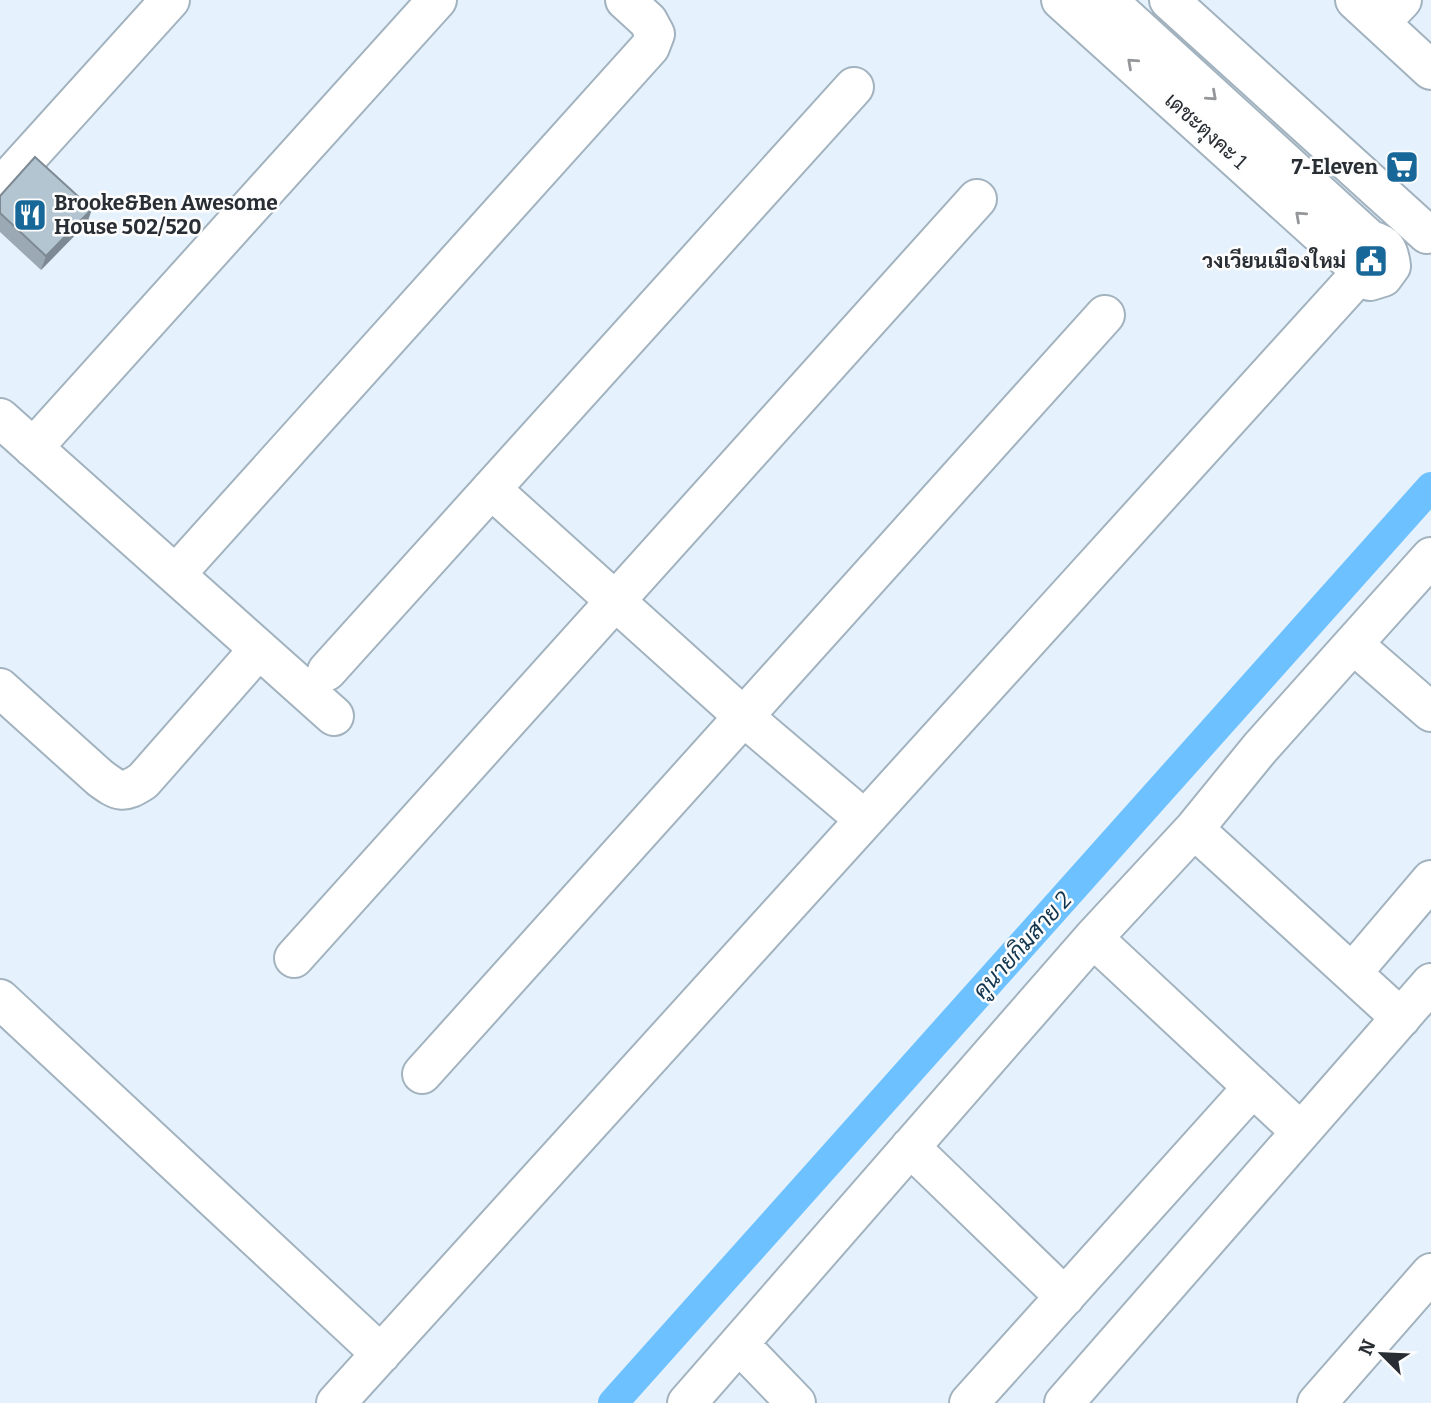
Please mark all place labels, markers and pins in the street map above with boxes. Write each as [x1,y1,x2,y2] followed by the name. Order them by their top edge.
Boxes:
[1383,148,1421,186] supermarket icon: 7-Eleven
[1292,154,1378,180] place label: 7-Eleven
[54,190,278,240] place label: Brooke&Ben Awesome House 502/520
[11,196,49,234] restaurant icon: Brooke&Ben Awesome House 502/520
[1352,242,1390,280] public building icon: วงเวียนเมืองใหม่
[1202,247,1346,274] place label: วงเวียนเมืองใหม่

